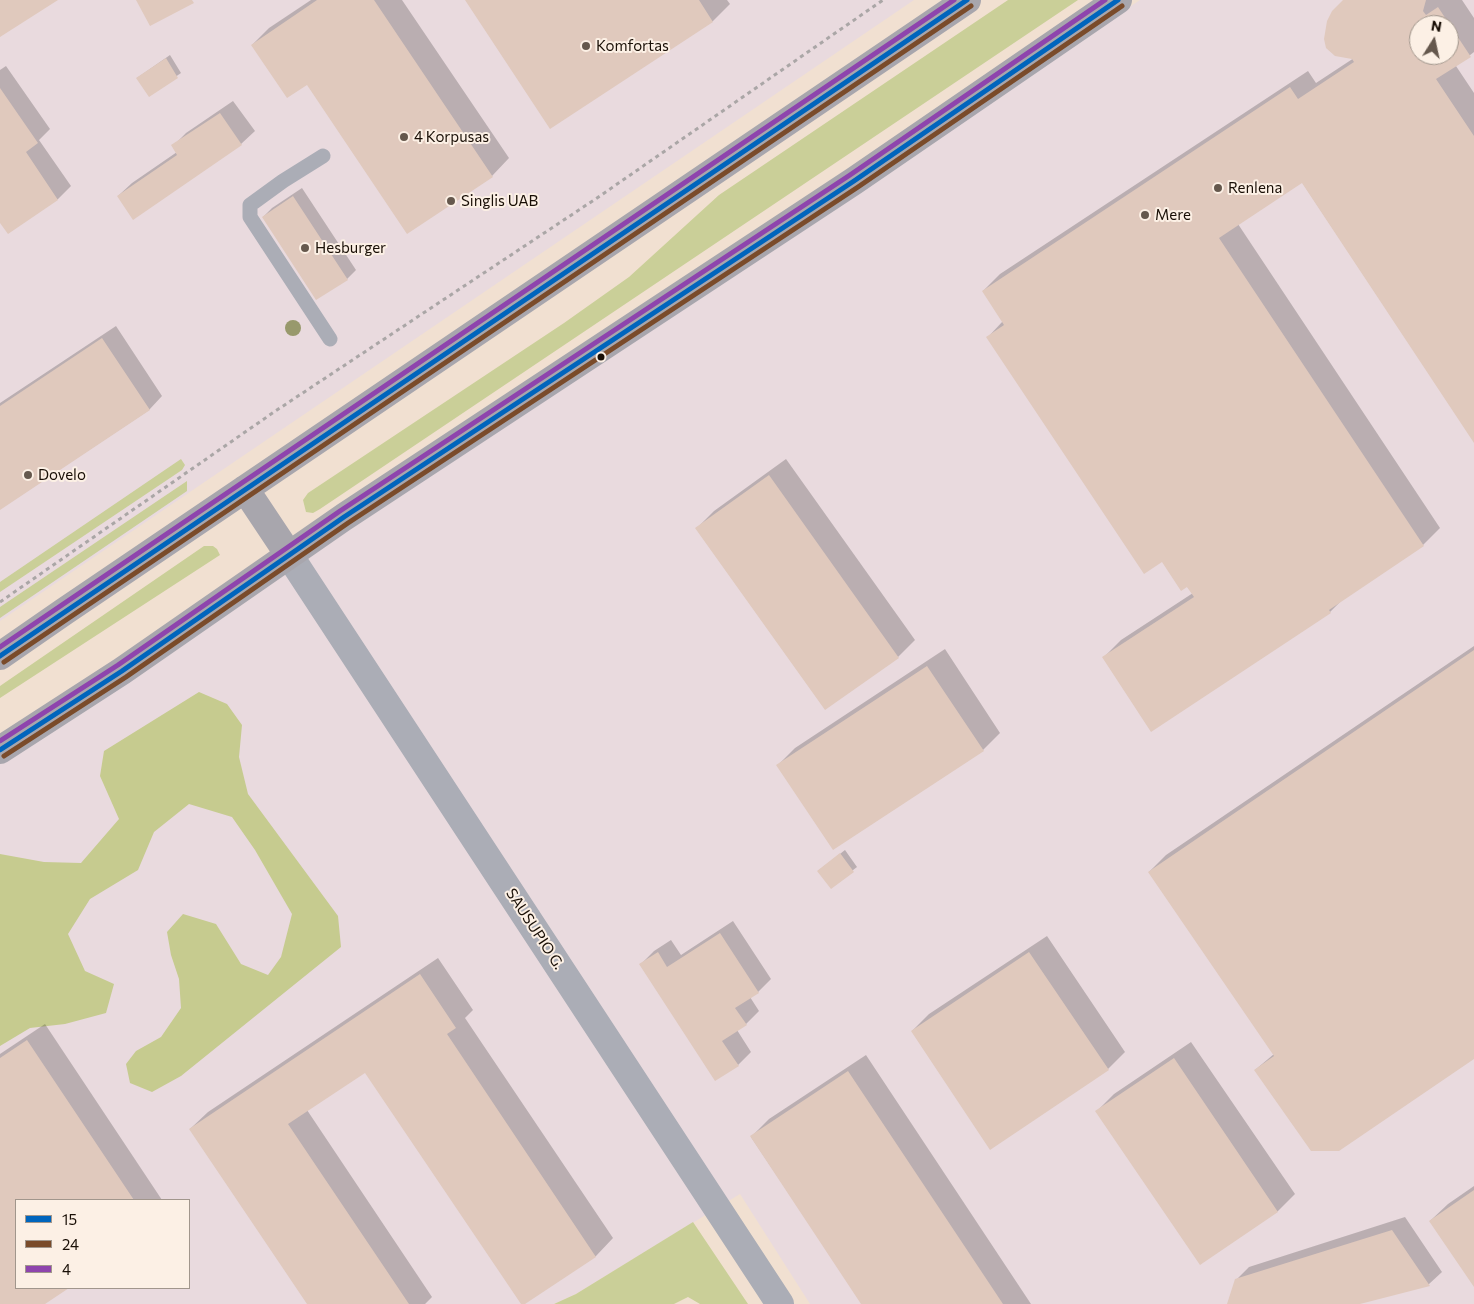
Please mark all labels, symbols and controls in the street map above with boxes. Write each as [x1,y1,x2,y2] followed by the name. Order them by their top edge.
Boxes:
[1409,15,1459,65] north arrow
[1430,16,1443,35] text: N
[596,37,669,55] place label: Komfortas
[580,40,592,52] marker: Komfortas
[414,128,489,146] place label: 4 Korpusas
[398,131,410,143] marker: 4 Korpusas
[1228,179,1282,197] place label: Renlena
[1212,182,1224,194] marker: Renlena
[461,192,538,210] place label: Singlis UAB
[445,195,457,207] marker: Singlis UAB
[1155,206,1191,224] place label: Mere
[1139,209,1151,221] marker: Mere
[315,239,386,257] place label: Hesburger
[299,242,311,254] marker: Hesburger
[596,352,606,362] unlabelled marker
[38,466,86,484] place label: Dovelo
[22,469,34,481] marker: Dovelo
[502,885,568,973] street label: SAUSUPIO G.
[15,1199,190,1289] legend
[62,1210,77,1228] text: 15
[62,1235,79,1253] text: 24
[62,1260,71,1278] text: 4

